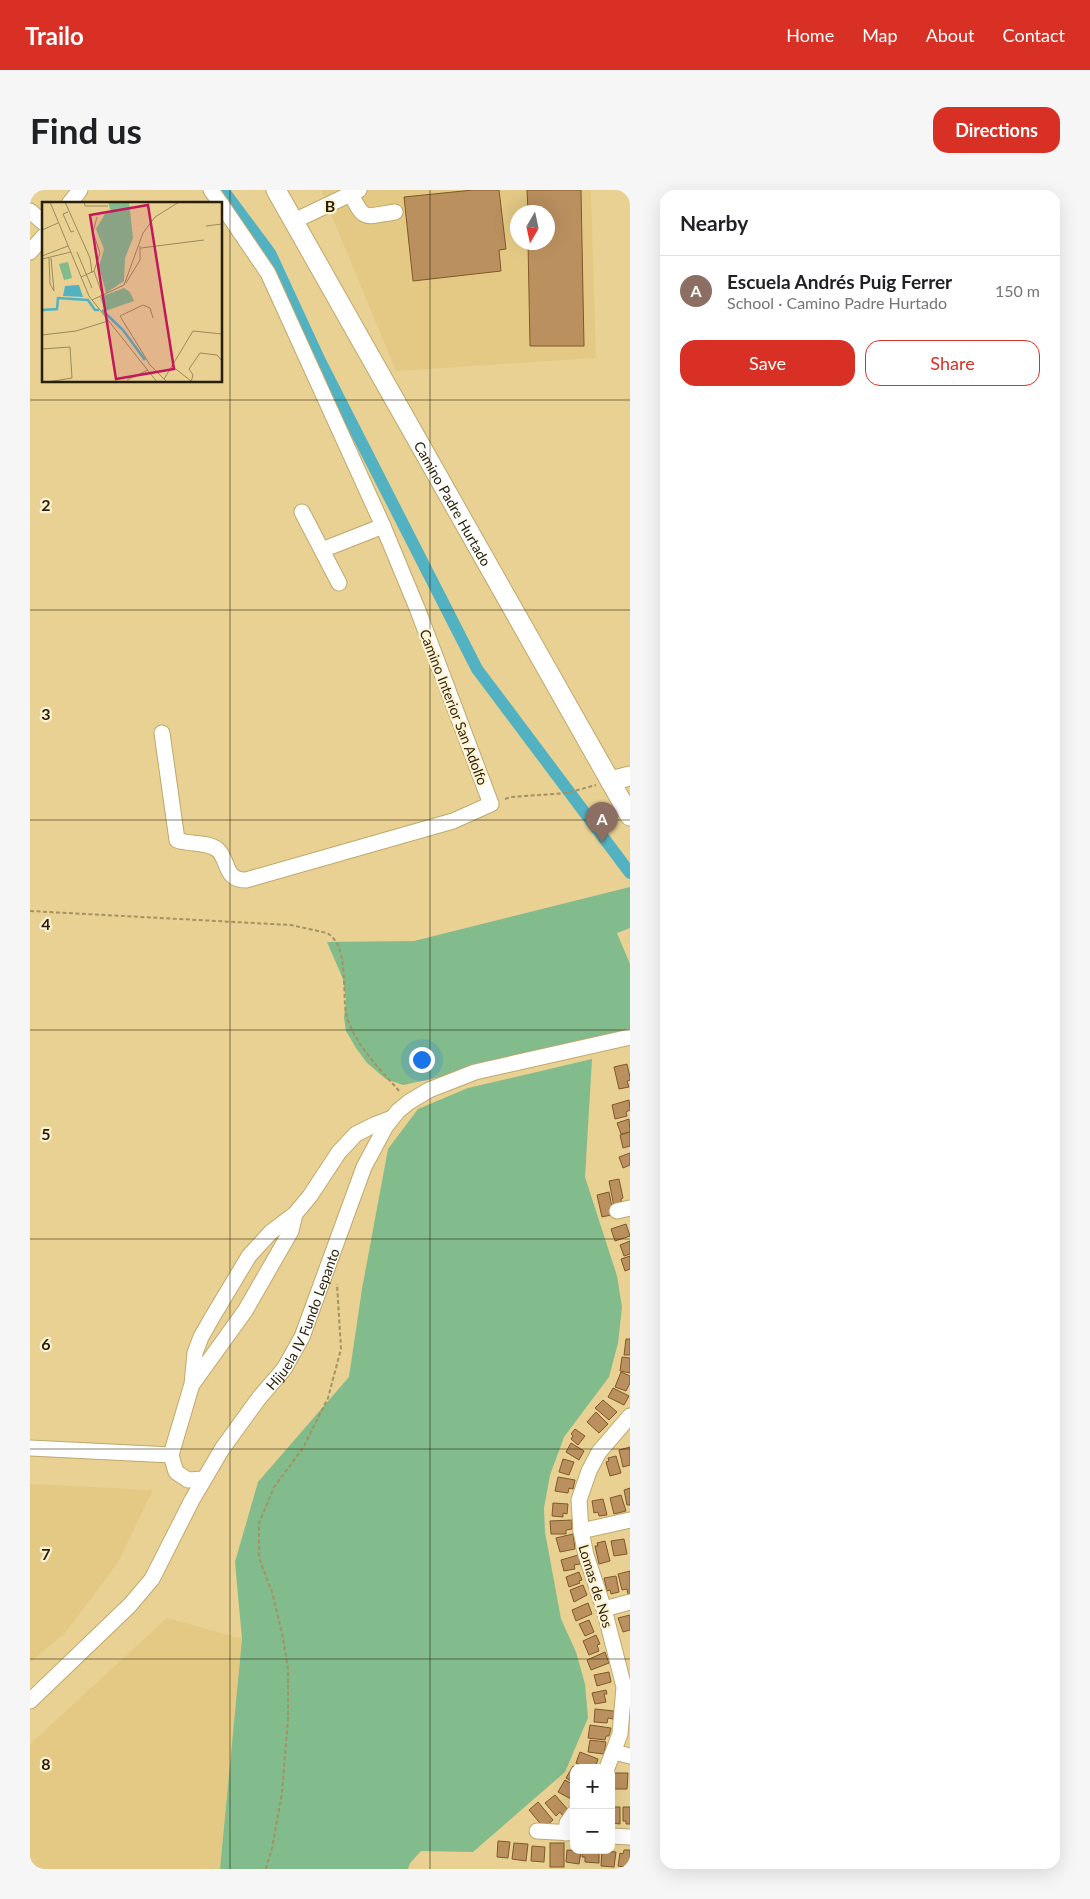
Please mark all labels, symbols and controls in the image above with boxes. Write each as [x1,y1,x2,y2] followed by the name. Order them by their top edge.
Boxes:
[25,21,84,50] text: Trailo
[786,24,834,46] text: Home
[862,24,898,46] text: Map
[926,24,975,46] text: About
[1003,24,1065,46] text: Contact
[933,107,1060,153] button: Directions
[30,109,142,151] text: Find us
[325,196,335,215] text: B
[42,202,222,382] inset map
[510,205,555,250] north arrow
[680,210,748,235] text: Nearby
[727,270,952,293] text: Escuela Andrés Puig Ferrer
[690,281,702,300] text: A
[995,281,1040,300] text: 150 m
[727,293,947,312] text: School · Camino Padre Hurtado
[680,340,855,386] button: Save
[865,340,1040,386] button: Share
[411,438,495,569] street label: Camino Padre Hurtado
[41,495,51,514] text: 2
[416,627,492,787] street label: Camino Interior San Adolfo
[41,704,51,723] text: 3
[586,802,618,843] pin: A
[41,914,51,933] text: 4
[409,1047,435,1073] your location
[41,1124,51,1143] text: 5
[262,1246,342,1393] street label: Hijuela IV Fundo Lepanto
[41,1334,51,1353] text: 6
[575,1542,617,1630] street label: Lomas de Nos
[41,1544,51,1563] text: 7
[41,1754,51,1773] text: 8
[570,1764,615,1854] map controls
[570,1764,615,1809] button: +
[570,1809,615,1854] button: −

